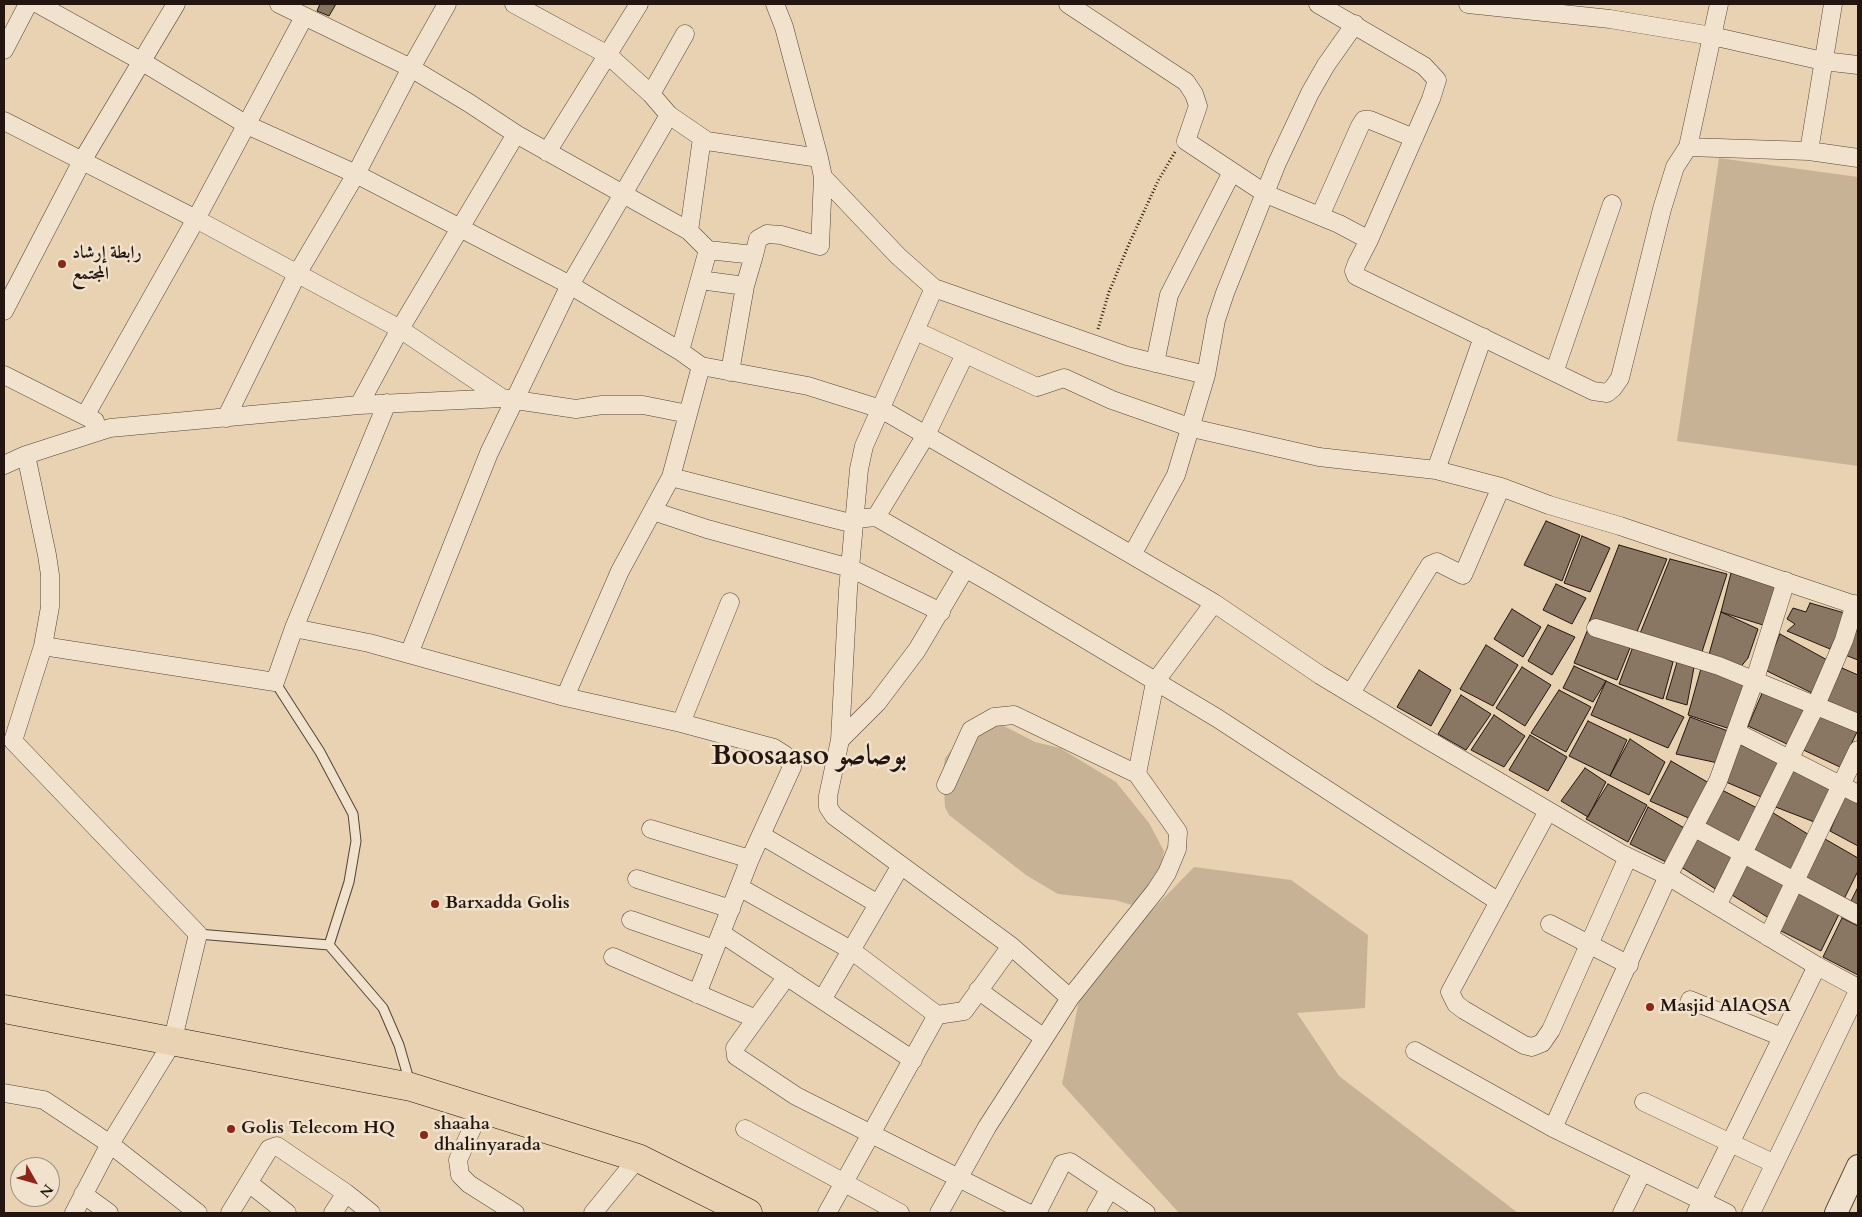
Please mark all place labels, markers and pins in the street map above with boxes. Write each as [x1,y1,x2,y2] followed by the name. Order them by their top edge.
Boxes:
[72,243,142,286] place label: رابطة إرشاد المجتمع
[56,258,68,270] marker: رابطة إرشاد المجتمع
[445,893,570,915] place label: Barxadda Golis
[429,898,441,910] marker: Barxadda Golis
[1660,996,1791,1018] place label: Masjid AlAQSA
[1644,1001,1656,1013] marker: Masjid AlAQSA
[434,1114,541,1156] place label: shaaha dhalinyarada
[241,1118,395,1140] place label: Golis Telecom HQ
[225,1123,237,1135] marker: Golis Telecom HQ
[418,1129,430,1141] marker: shaaha dhalinyarada

